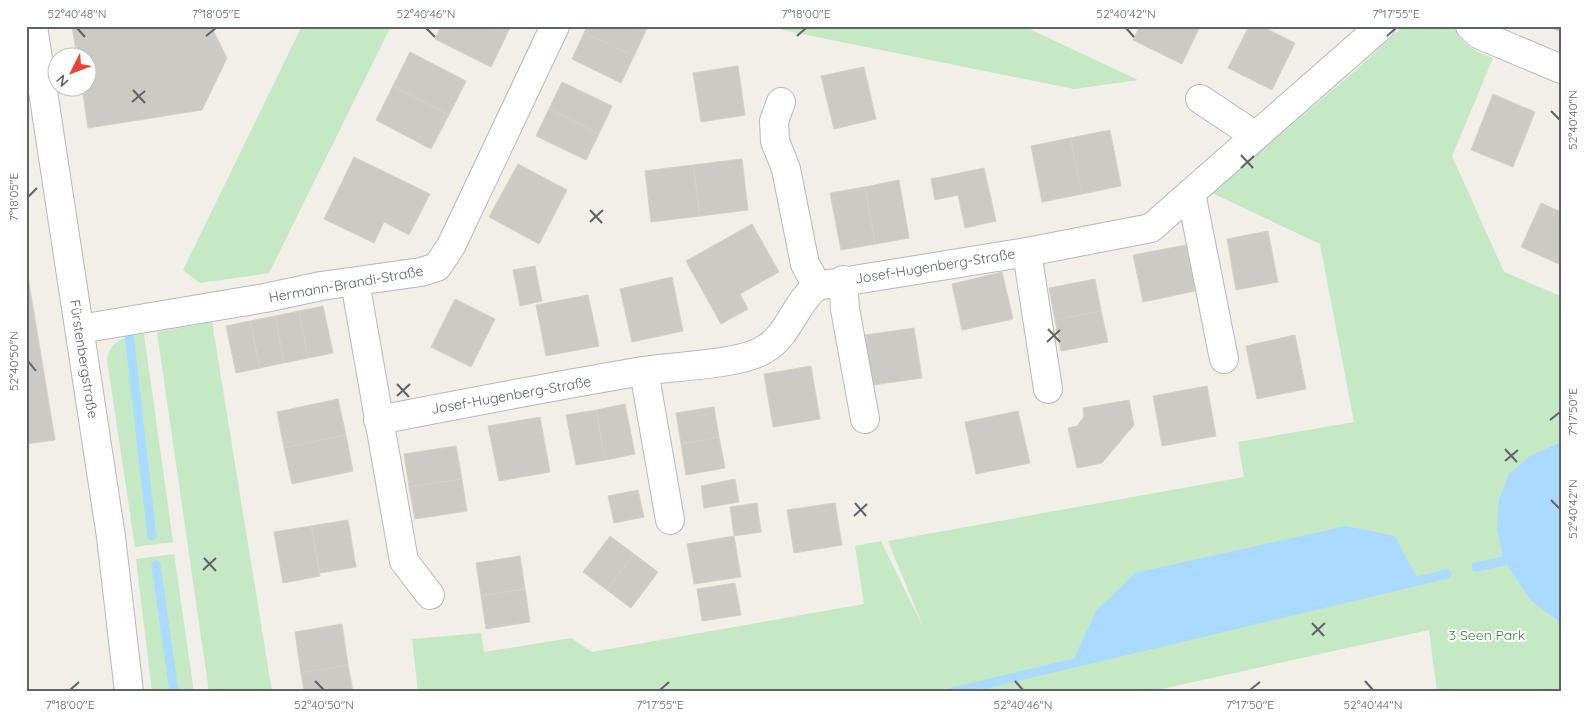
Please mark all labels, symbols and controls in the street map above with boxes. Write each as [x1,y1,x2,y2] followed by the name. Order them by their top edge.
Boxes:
[47,6,107,21] text: 52°40'48"N
[192,6,240,21] text: 7°18'05"E
[396,6,456,21] text: 52°40'46"N
[781,6,831,21] text: 7°18'00"E
[1096,6,1156,21] text: 52°40'42"N
[1372,6,1420,21] text: 7°17'55"E
[48,48,98,98] north arrow
[52,71,72,91] text: N
[1565,90,1580,150] text: 52°40'40"N
[6,173,21,221] text: 7°18'05"E
[853,244,1017,288] street label: Josef-Hugenberg-Straße
[267,262,425,306] street label: Hermann-Brandi-Straße
[66,298,102,420] street label: Fürstenbergstraße
[6,331,21,391] text: 52°40'50"N
[430,372,593,418] street label: Josef-Hugenberg-Straße
[1565,388,1580,436] text: 7°17'50"E
[1565,479,1580,539] text: 52°40'42"N
[1449,626,1525,644] park label: 3 Seen Park
[45,697,95,712] text: 7°18'00"E
[294,697,354,712] text: 52°40'50"N
[636,697,684,712] text: 7°17'55"E
[993,697,1053,712] text: 52°40'46"N
[1226,697,1274,712] text: 7°17'50"E
[1344,697,1402,712] text: 52°40'44"N

